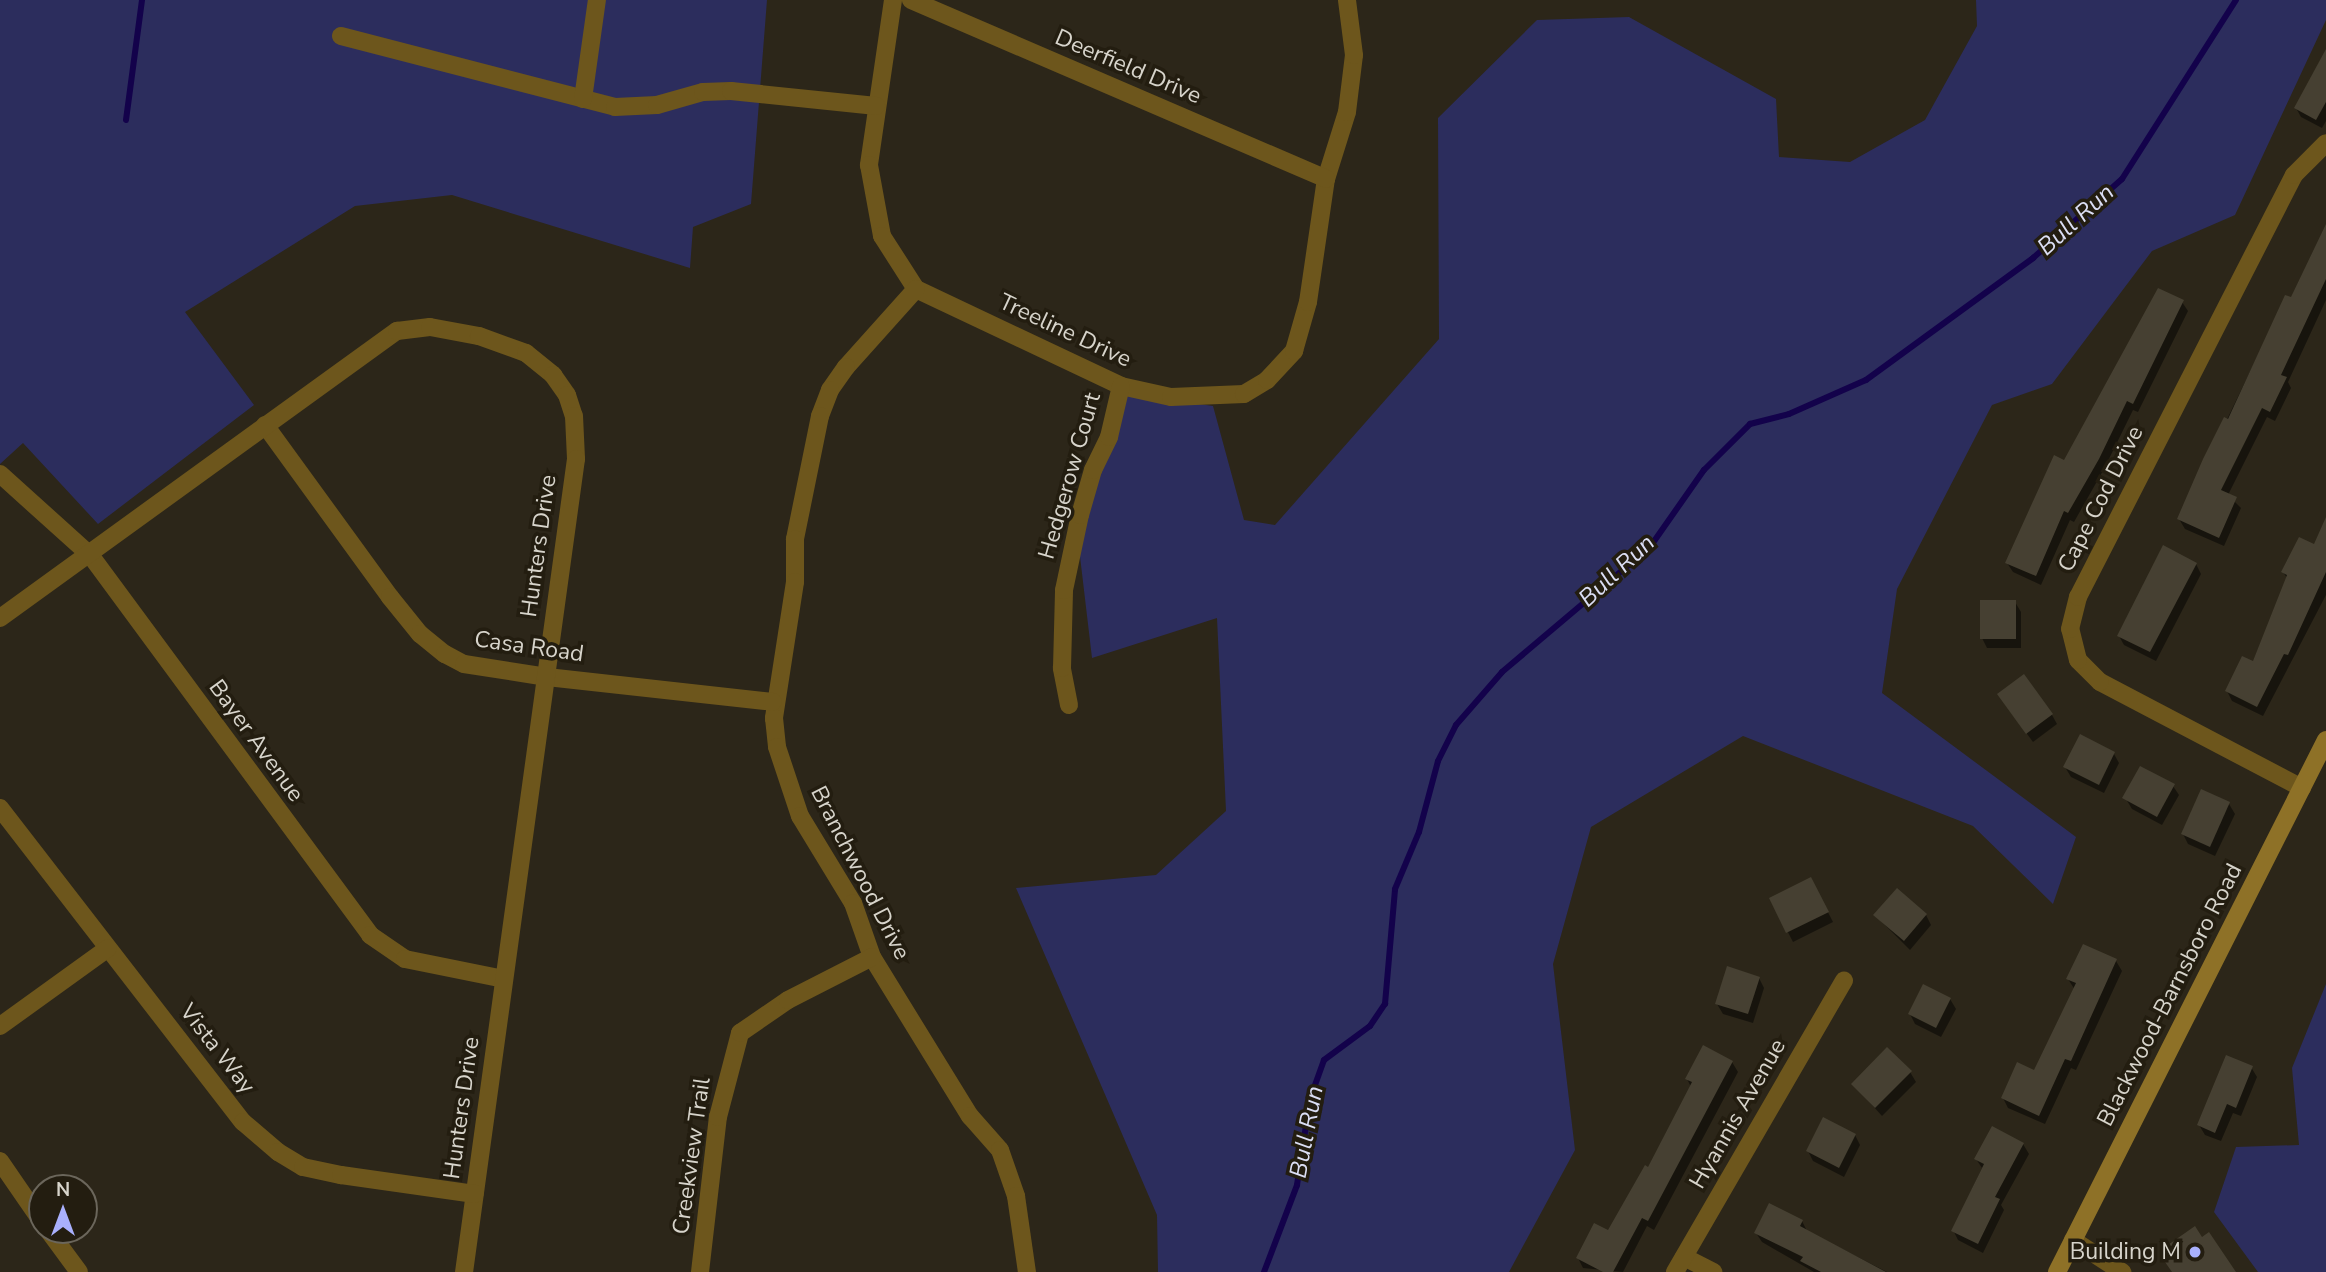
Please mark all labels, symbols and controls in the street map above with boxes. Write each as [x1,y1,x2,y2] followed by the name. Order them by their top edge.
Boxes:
[1051,24,1205,110] street label: Deerfield Drive
[2032,178,2120,262] water label: Bull Run
[995,288,1135,374] street label: Treeline Drive
[1033,389,1107,563] street label: Hedgerow Court
[2052,421,2150,577] street label: Cape Cod Drive
[515,473,563,619] street label: Hunters Drive
[1573,529,1661,613] water label: Bull Run
[473,626,585,668] street label: Casa Road
[203,675,309,807] street label: Bayer Avenue
[804,782,916,964] street label: Branchwood Drive
[2092,859,2248,1131] street label: Blackwood-Barnsboro Road
[173,999,261,1099] street label: Vista Way
[1684,1034,1792,1194] street label: Hyannis Avenue
[438,1035,486,1181] street label: Hunters Drive
[667,1076,717,1236] street label: Creekview Trail
[1284,1084,1330,1180] water label: Bull Run
[28,1174,98,1244] north arrow
[56,1177,70,1203] text: N
[2070,1238,2181,1266] place label: Building M
[2187,1244,2203,1260] marker: Building M

